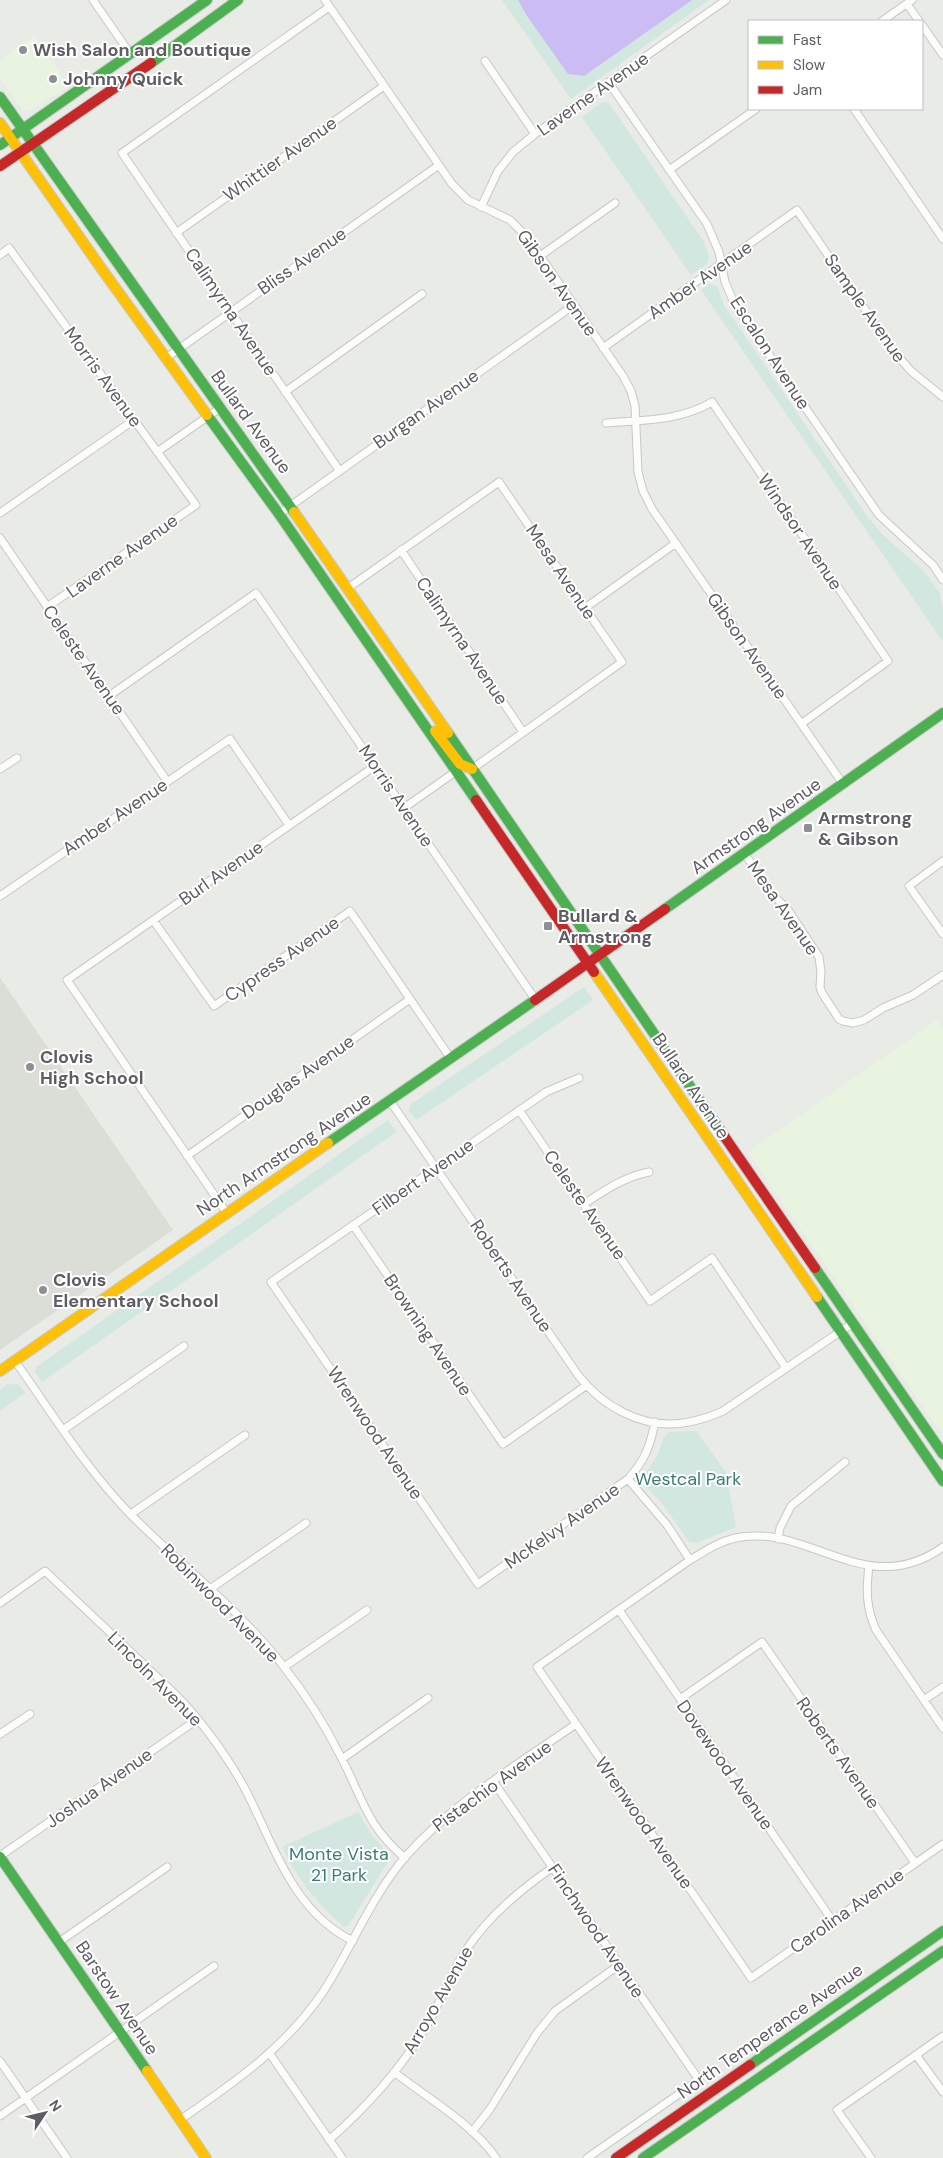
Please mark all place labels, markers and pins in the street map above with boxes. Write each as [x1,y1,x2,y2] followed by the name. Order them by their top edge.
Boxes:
[33,38,252,62] place label: Wish Salon and Boutique
[17,44,29,56] marker: Wish Salon and Boutique
[63,67,184,91] place label: Johnny Quick
[47,73,59,85] marker: Johnny Quick
[818,806,912,851] place label: Armstrong & Gibson
[802,822,814,834] marker: Armstrong & Gibson
[558,904,652,949] place label: Bullard & Armstrong
[542,920,554,932] marker: Bullard & Armstrong
[40,1045,144,1090] place label: Clovis High School
[24,1061,36,1073] marker: Clovis High School
[53,1268,219,1313] place label: Clovis Elementary School
[37,1284,49,1296] marker: Clovis Elementary School

